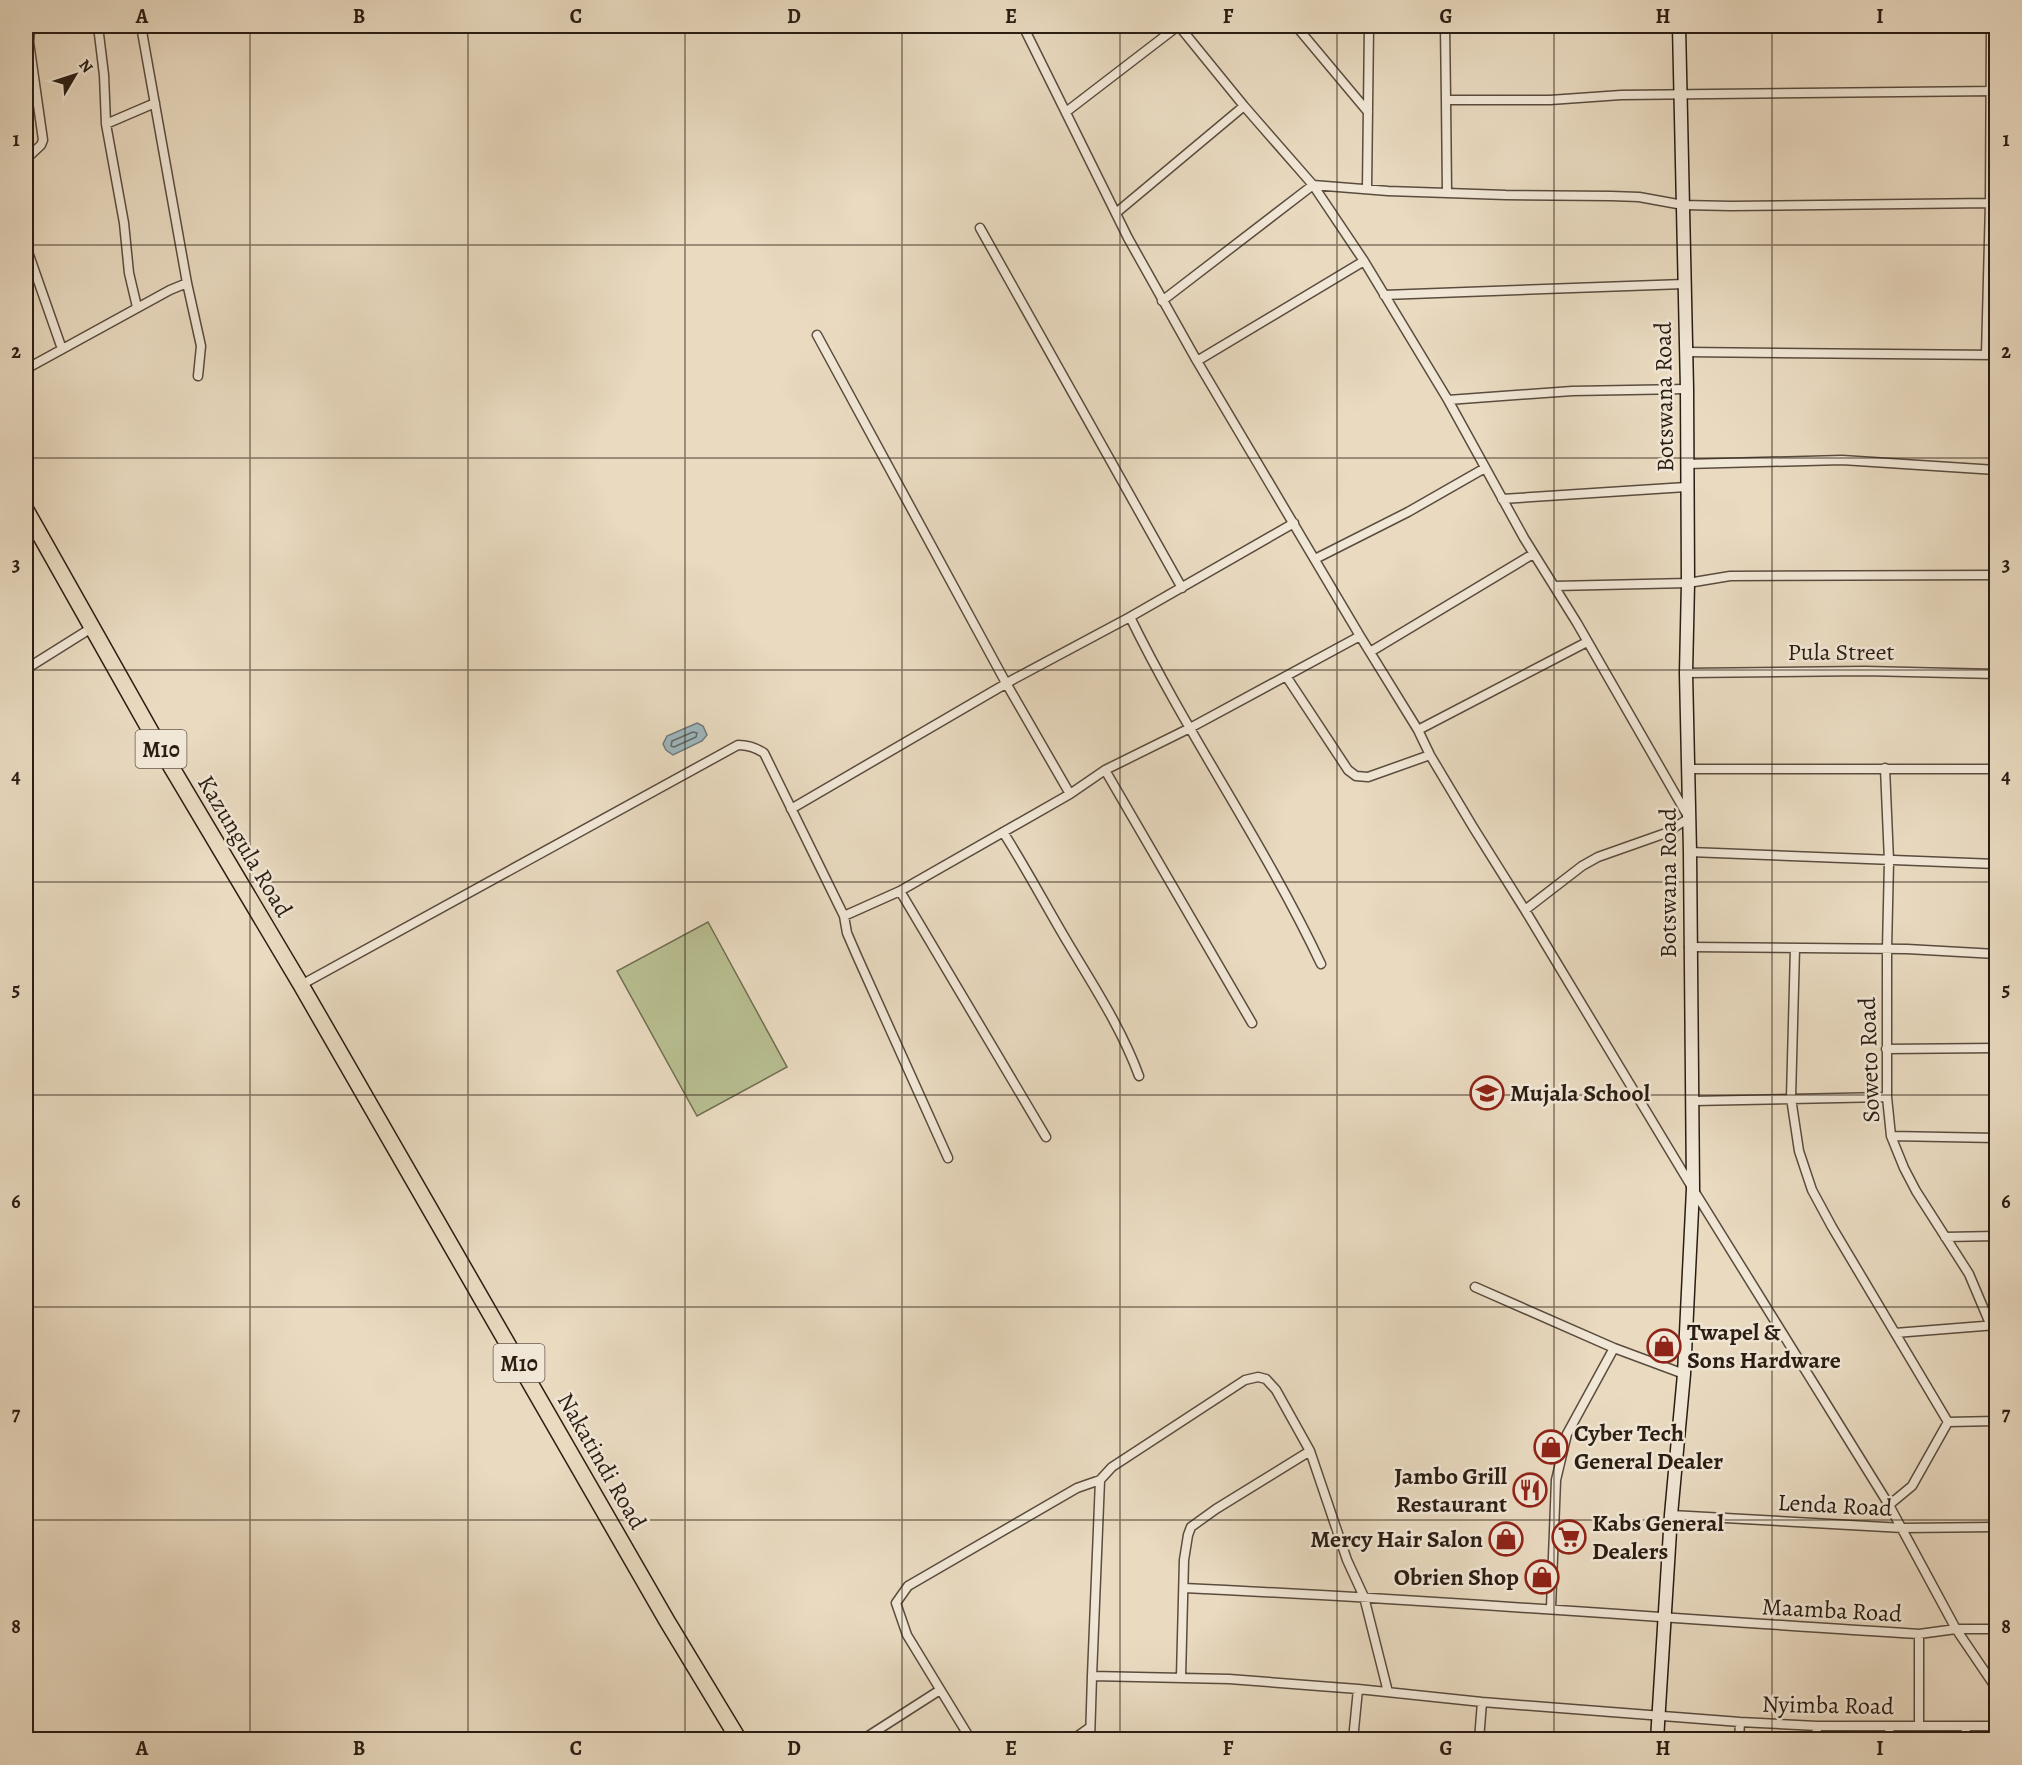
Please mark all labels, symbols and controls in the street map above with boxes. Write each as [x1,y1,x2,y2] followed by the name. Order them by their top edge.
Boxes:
[135,3,149,30] text: A
[353,3,365,30] text: B
[570,3,582,30] text: C
[787,3,801,30] text: D
[1005,3,1017,30] text: E
[1223,3,1234,30] text: F
[1439,3,1453,30] text: G
[1656,3,1671,30] text: H
[1876,3,1884,30] text: I
[45,45,105,105] north arrow
[74,55,98,78] text: N
[12,126,20,153] text: 1
[2002,126,2010,153] text: 1
[1647,321,1681,472] street label: Botswana Road
[11,338,21,365] text: 2
[2001,338,2011,365] text: 2
[12,551,20,578] text: 3
[2002,551,2010,578] text: 3
[1787,636,1895,668] street label: Pula Street
[136,730,186,768] road number: M10
[11,763,21,790] text: 4
[2001,763,2011,790] text: 4
[190,769,300,923] street label: Kazungula Road
[1652,808,1684,958] street label: Botswana Road
[12,976,20,1003] text: 5
[2002,976,2010,1003] text: 5
[1851,997,1887,1123] street label: Soweto Road
[1469,1075,1505,1111] school or university icon: Mujala School
[1510,1077,1651,1109] place label: Mujala School
[11,1188,21,1215] text: 6
[2001,1188,2011,1215] text: 6
[1687,1316,1841,1376] place label: Twapel & Sons Hardware
[1646,1328,1682,1364] shop icon: Twapel & Sons Hardware
[494,1344,544,1382] road number: M10
[550,1387,654,1535] street label: Nakatindi Road
[12,1400,21,1427] text: 7
[2002,1400,2011,1427] text: 7
[1574,1417,1723,1477] place label: Cyber Tech General Dealer
[1533,1429,1569,1465] shop icon: Cyber Tech General Dealer
[1394,1460,1508,1520] place label: Jambo Grill Restaurant
[1512,1472,1548,1508] restaurant icon: Jambo Grill Restaurant
[1777,1486,1893,1524] street label: Lenda Road
[1592,1507,1725,1567] place label: Kabs General Dealers
[1551,1519,1587,1555] supermarket icon: Kabs General Dealers
[1488,1521,1524,1557] shop icon: Mercy Hair Salon
[1310,1523,1484,1555] place label: Mercy Hair Salon
[1524,1559,1560,1595] shop icon: Obrien Shop
[1394,1561,1519,1593] place label: Obrien Shop
[1761,1590,1903,1630] street label: Maamba Road
[11,1613,21,1640] text: 8
[2001,1613,2011,1640] text: 8
[1762,1688,1894,1722] street label: Nyimba Road
[135,1735,149,1762] text: A
[353,1735,365,1762] text: B
[570,1735,582,1762] text: C
[787,1735,801,1762] text: D
[1005,1735,1017,1762] text: E
[1223,1735,1234,1762] text: F
[1439,1735,1453,1762] text: G
[1656,1735,1671,1762] text: H
[1876,1735,1884,1762] text: I

